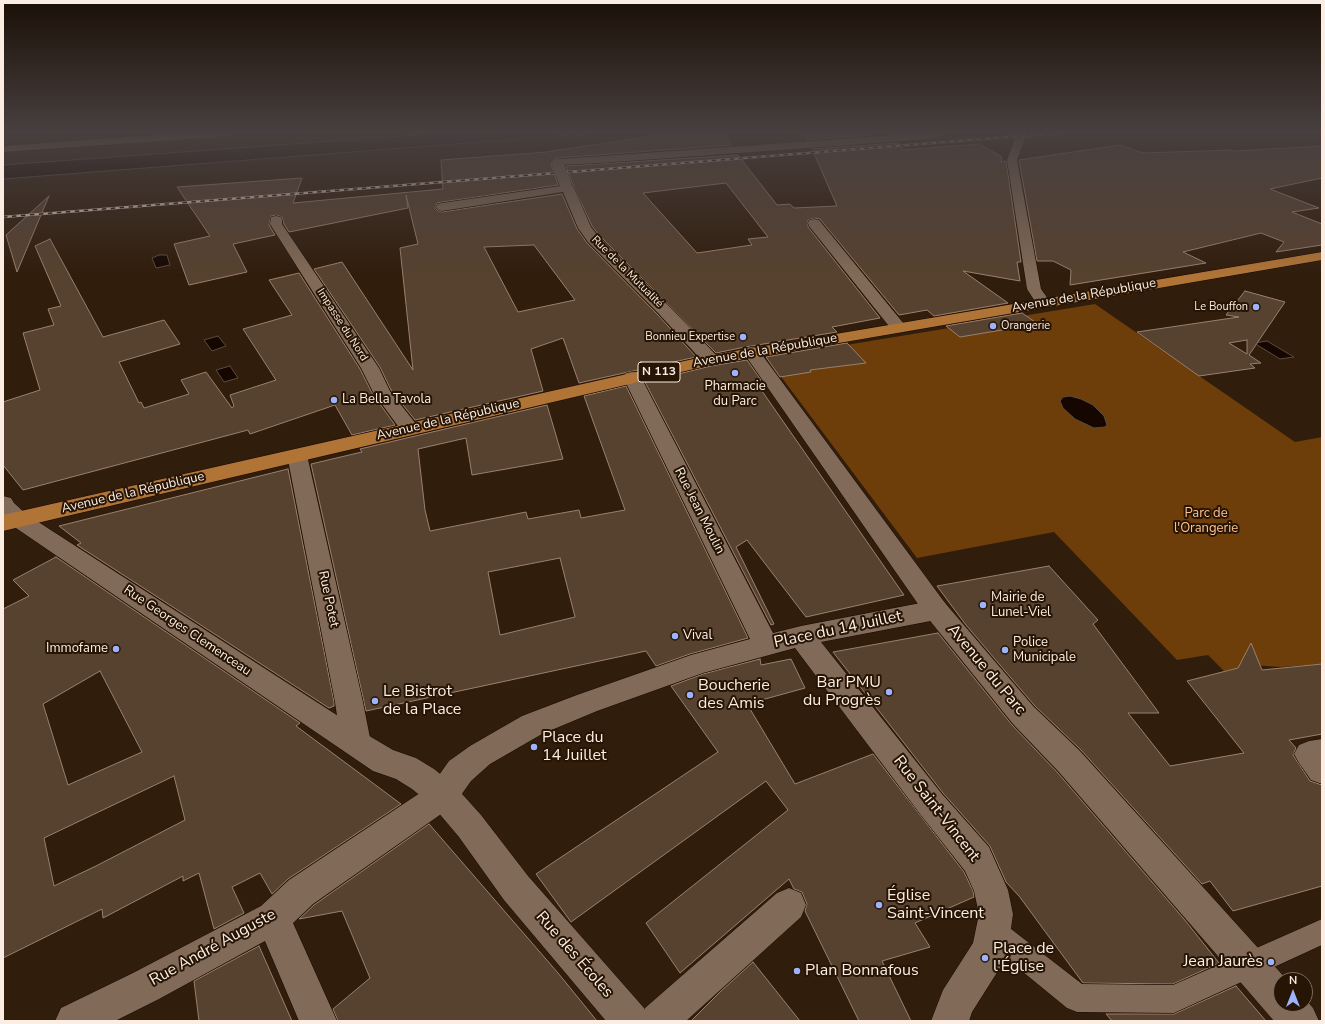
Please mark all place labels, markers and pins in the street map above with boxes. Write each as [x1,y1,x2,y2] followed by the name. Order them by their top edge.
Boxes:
[1194,300,1248,314] place label: Le Bouffon
[1251,302,1261,312] marker: Le Bouffon
[1001,319,1050,333] place label: Orangerie
[988,321,998,331] marker: Orangerie
[645,330,735,344] place label: Bonnieu Expertise
[738,332,748,342] marker: Bonnieu Expertise
[730,368,740,378] marker: Pharmacie du Parc
[704,379,766,410] place label: Pharmacie du Parc
[342,392,431,408] place label: La Bella Tavola
[329,395,339,405] marker: La Bella Tavola
[991,590,1051,621] place label: Mairie de Lunel-Viel
[978,600,988,610] marker: Mairie de Lunel-Viel
[683,628,712,644] place label: Vival
[670,631,680,641] marker: Vival
[1013,635,1076,666] place label: Police Municipale
[46,641,108,657] place label: Immofame
[111,644,121,654] marker: Immofame
[1000,645,1010,655] marker: Police Municipale
[803,673,881,711] place label: Bar PMU du Progrès
[698,676,770,714] place label: Boucherie des Amis
[383,682,461,720] place label: Le Bistrot de la Place
[884,687,894,697] marker: Bar PMU du Progrès
[685,690,695,700] marker: Boucherie des Amis
[370,696,380,706] marker: Le Bistrot de la Place
[542,728,607,766] place label: Place du 14 Juillet
[529,742,539,752] marker: Place du 14 Juillet
[887,886,984,924] place label: Église Saint-Vincent
[874,900,884,910] marker: Église Saint-Vincent
[993,939,1054,977] place label: Place de l'Église
[1183,952,1263,972] place label: Jean Jaurès
[980,953,990,963] marker: Place de l'Église
[1266,957,1276,967] marker: Jean Jaurès
[805,961,919,981] place label: Plan Bonnafous
[792,966,802,976] marker: Plan Bonnafous

